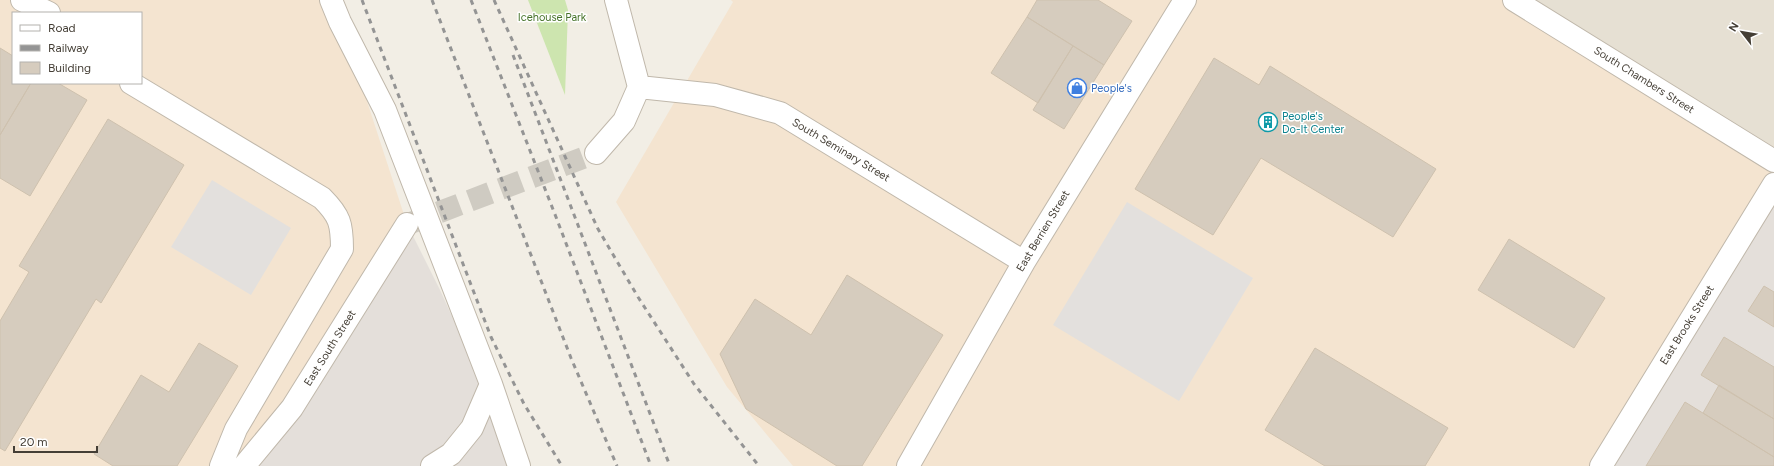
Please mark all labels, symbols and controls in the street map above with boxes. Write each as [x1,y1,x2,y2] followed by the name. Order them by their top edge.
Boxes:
[518,11,587,24] park label: Icehouse Park
[12,12,142,84] legend
[1722,12,1762,52] north arrow
[1726,20,1742,34] text: N
[48,21,76,35] text: Road
[48,41,89,55] text: Railway
[1591,44,1697,116] street label: South Chambers Street
[48,61,91,75] text: Building
[1066,77,1088,99] shop icon: People's
[1091,82,1132,95] place label: People's
[1282,110,1345,136] place label: People's Do-It Center
[1257,111,1279,133] building icon: People's Do-It Center
[790,116,892,184] street label: South Seminary Street
[1014,188,1072,274] street label: East Berrien Street
[1657,283,1717,367] street label: East Brooks Street
[301,308,359,388] street label: East South Street
[14,428,97,454] scale bar
[20,435,48,449] text: 20 m

